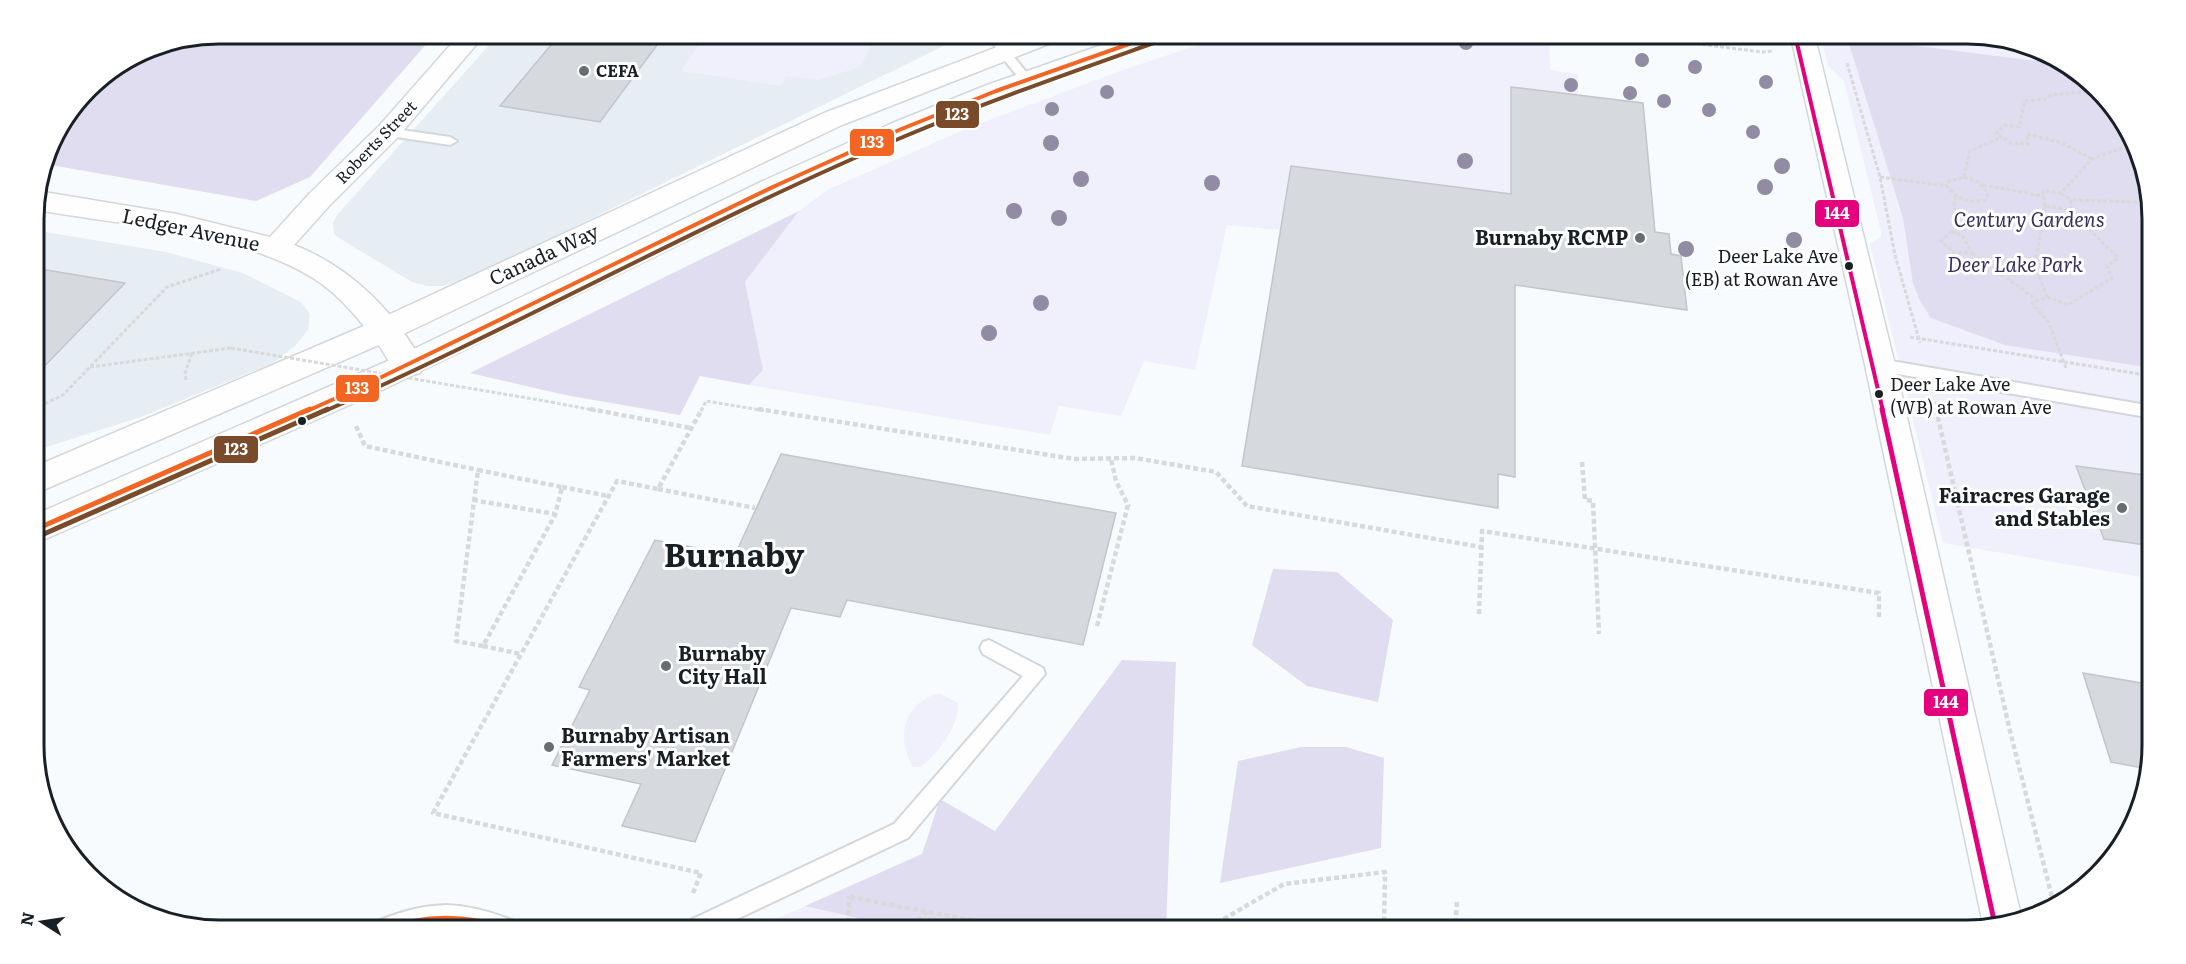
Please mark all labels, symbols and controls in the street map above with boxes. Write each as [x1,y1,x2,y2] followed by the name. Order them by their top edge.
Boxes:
[596,58,639,82] place label: CEFA
[577,64,591,78] marker: CEFA
[329,94,422,188] street label: Roberts Street
[935,100,980,129] line badge: 123
[945,101,969,125] text: 123
[849,128,895,157] line badge: 133
[860,129,884,153] text: 133
[120,199,263,257] street label: Ledger Avenue
[1814,199,1860,228] line badge: 144
[1824,200,1850,224] text: 144
[1954,203,2104,233] park label: Century Gardens
[483,214,603,292] street label: Canada Way
[1475,221,1628,251] place label: Burnaby RCMP
[1633,231,1647,245] marker: Burnaby RCMP
[1685,242,1838,292] place label: Deer Lake Ave (EB) at Rowan Ave
[1947,248,2083,278] park label: Deer Lake Park
[1843,260,1855,272] marker: Deer Lake Ave (EB) at Rowan Ave
[1890,370,2052,420] place label: Deer Lake Ave (WB) at Rowan Ave
[335,374,380,403] line badge: 133
[345,375,369,399] text: 133
[1873,388,1885,400] marker: Deer Lake Ave (WB) at Rowan Ave
[296,415,308,427] unlabelled marker
[213,435,259,464] line badge: 123
[224,436,248,460] text: 123
[1939,479,2110,532] place label: Fairacres Garage and Stables
[2115,501,2129,515] marker: Fairacres Garage and Stables
[664,529,805,577] district label: Burnaby
[678,637,767,690] place label: Burnaby City Hall
[659,659,673,673] marker: Burnaby City Hall
[1923,688,1969,717] line badge: 144
[1933,689,1959,713] text: 144
[561,719,730,772] place label: Burnaby Artisan Farmers' Market
[542,740,556,754] marker: Burnaby Artisan Farmers' Market
[12,892,72,952] north arrow
[13,910,39,928] text: N

